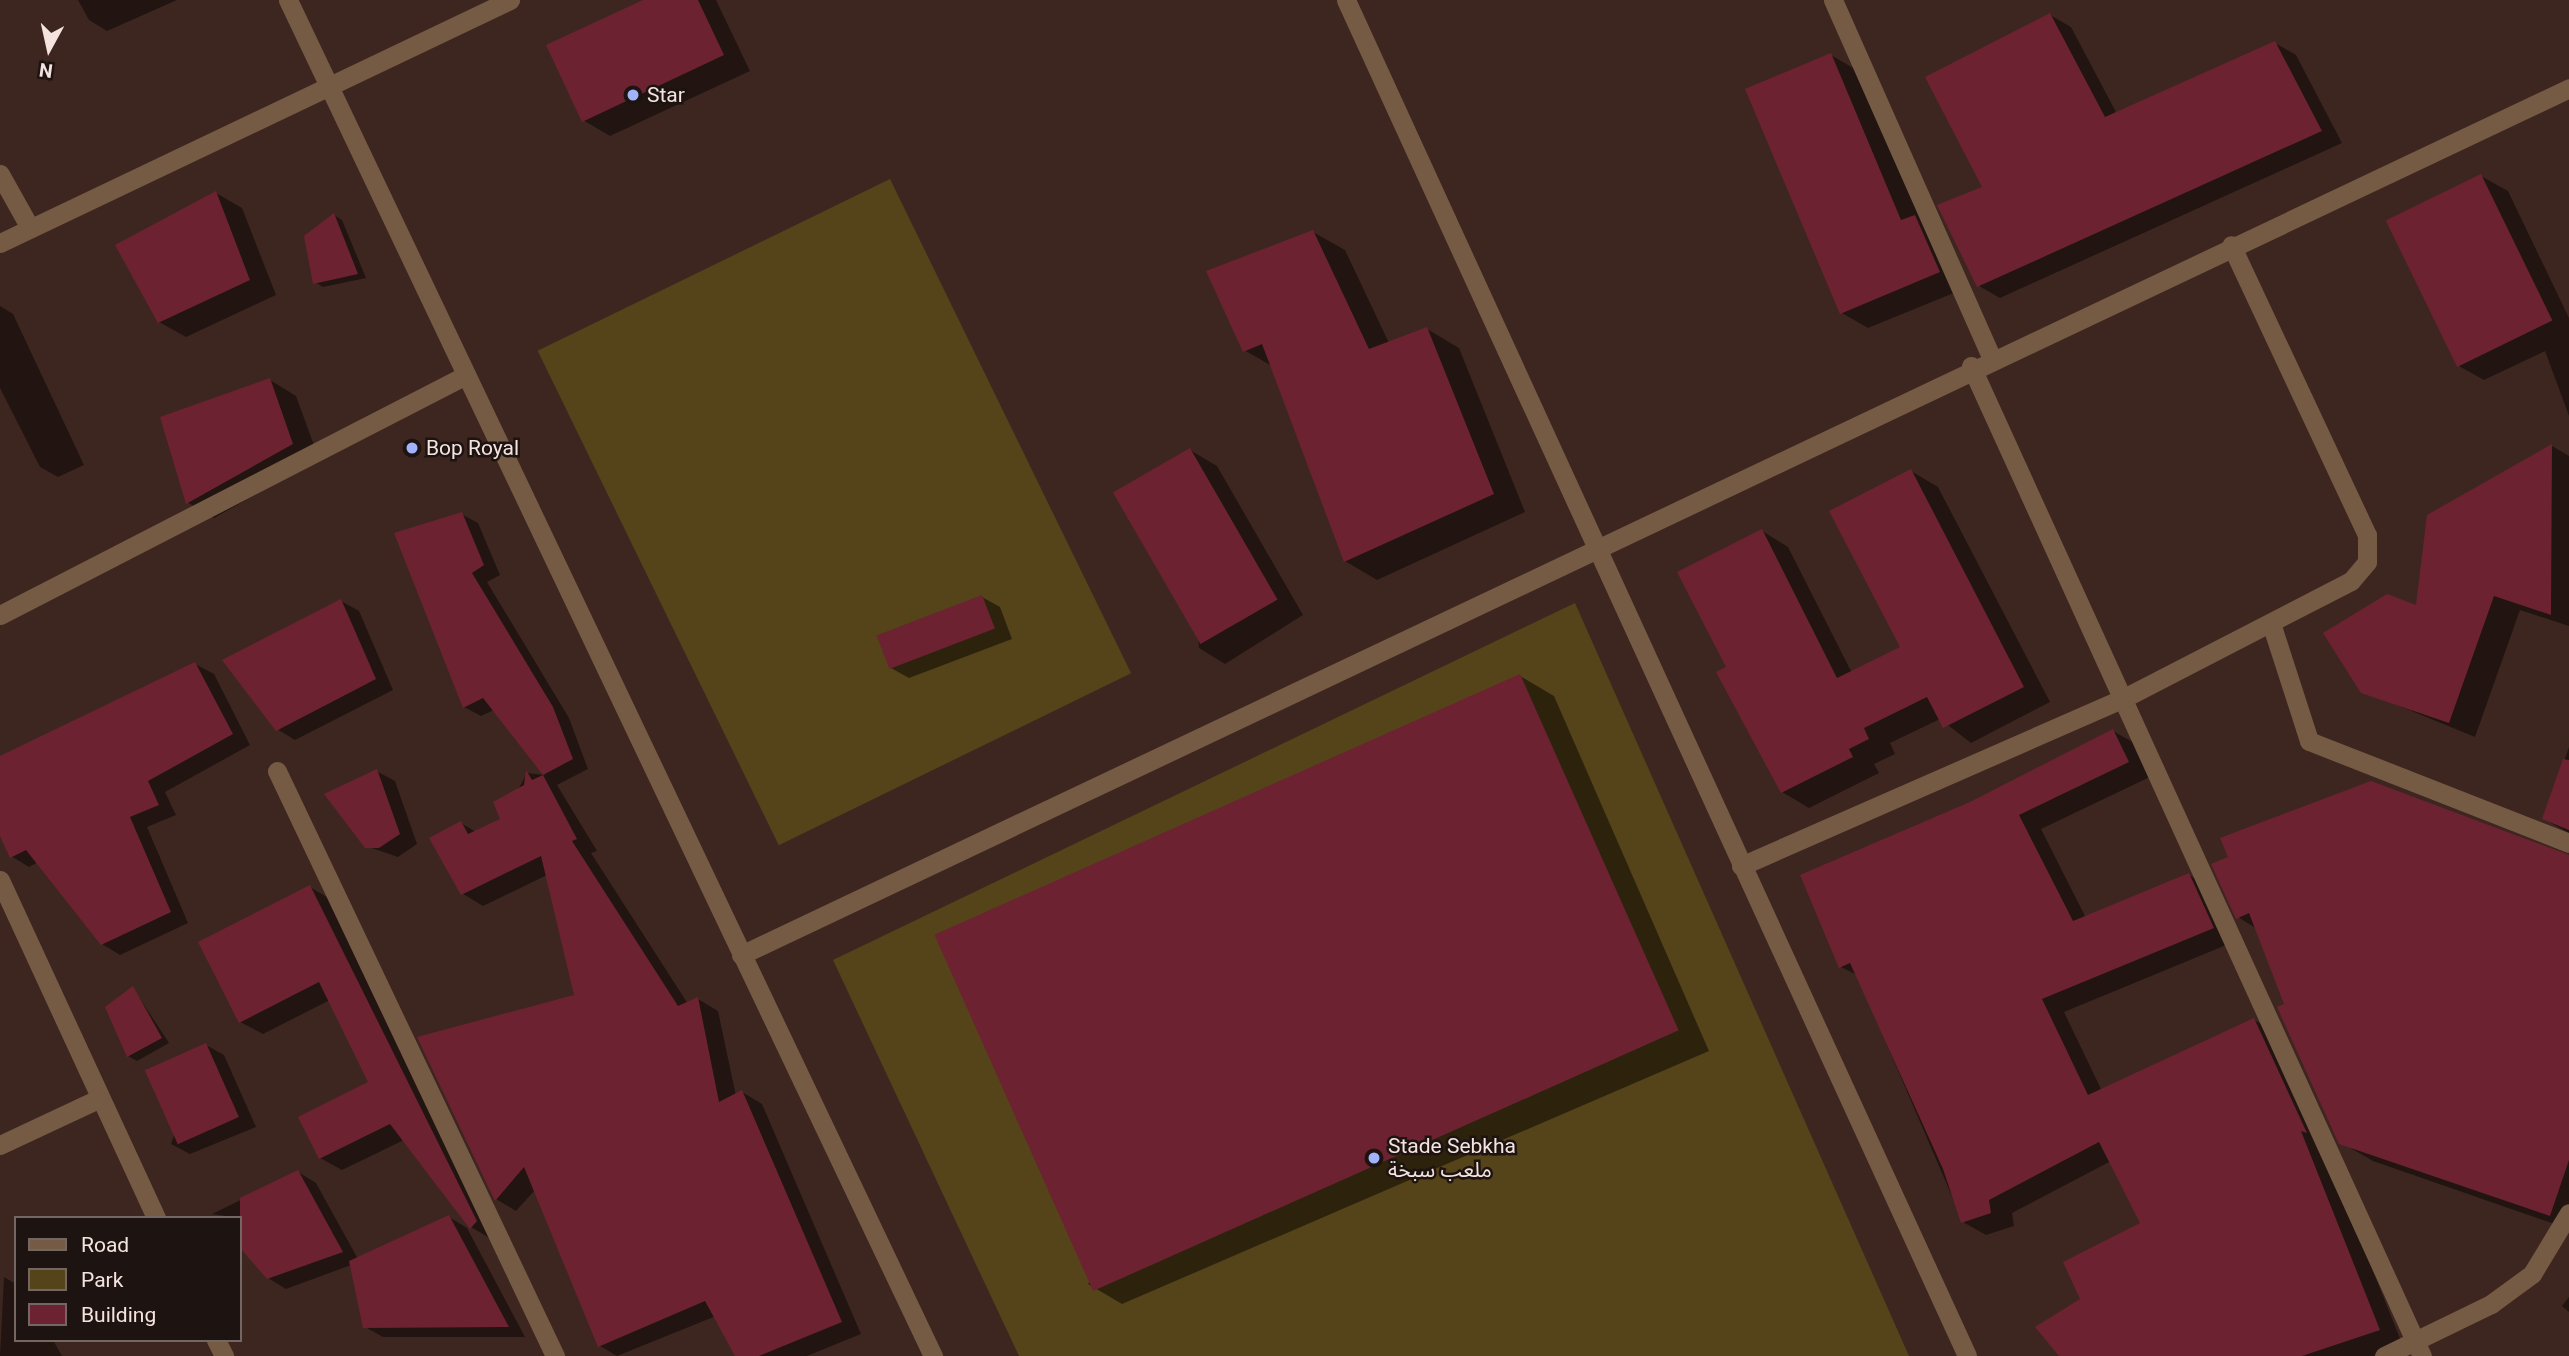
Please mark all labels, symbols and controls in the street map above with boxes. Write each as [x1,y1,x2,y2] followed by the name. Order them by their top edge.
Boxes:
[14,14,84,84] north arrow
[38,58,54,83] text: N
[647,82,685,108] place label: Star
[625,87,641,103] marker: Star
[426,435,519,461] place label: Bop Royal
[404,440,420,456] marker: Bop Royal
[1388,1133,1516,1183] place label: Stade Sebkha ملعب سبخة
[1366,1150,1382,1166] marker: Stade Sebkha ملعب سبخة
[14,1216,242,1342] legend
[81,1233,129,1257] text: Road
[81,1268,123,1292] text: Park
[81,1303,156,1327] text: Building

